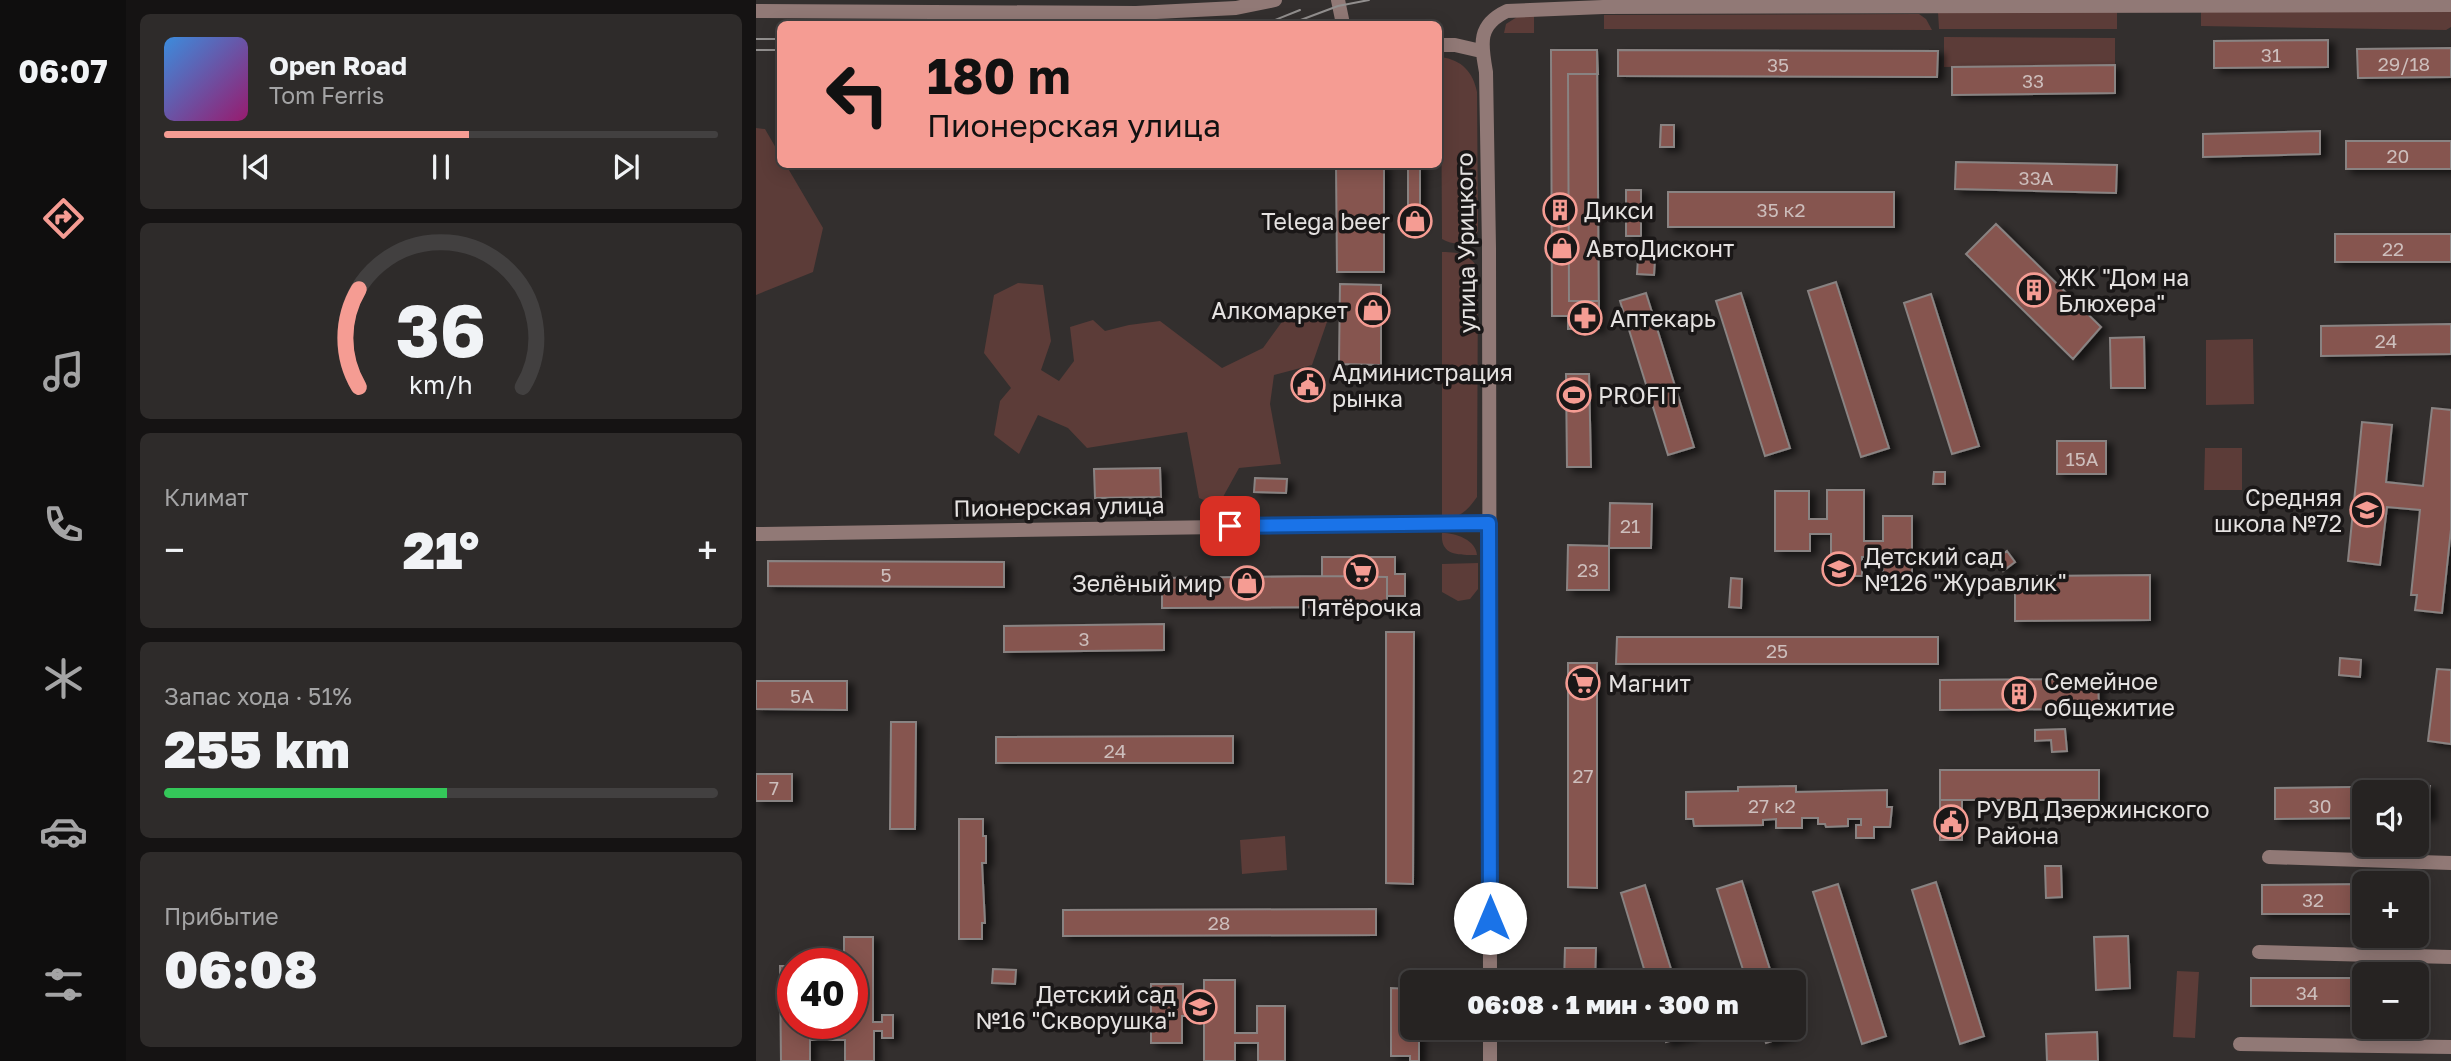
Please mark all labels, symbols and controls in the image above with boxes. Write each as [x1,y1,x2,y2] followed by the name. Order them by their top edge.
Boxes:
[2261,43,2281,66] house number: 31
[927,46,1071,105] text: 180 m
[812,49,903,140] icon: left
[269,50,407,81] text: Open Road
[18,52,108,90] text: 06:07
[2378,52,2430,75] house number: 29/18
[1767,53,1789,76] house number: 35
[2022,69,2044,92] house number: 33
[269,81,384,109] text: Tom Ferris
[927,106,1221,144] text: Пионерская улица
[2387,144,2409,167] house number: 20
[237,148,275,186] icon: previous
[422,148,460,186] icon: pause
[607,148,645,186] icon: next
[1449,152,1481,334] street label: улица Урицкого
[2019,166,2054,189] house number: 33А
[1541,191,1579,229] building icon: Дикси
[39,194,88,243] icon: directions
[1584,196,1654,224] place label: Дикси
[1757,198,1805,221] house number: 35 к2
[1396,202,1434,240] shop icon: Telega beer
[1261,207,1390,235] place label: Telega beer
[1543,229,1581,267] shop icon: АвтоДисконт
[1586,234,1734,262] place label: АвтоДисконт
[2382,237,2404,260] house number: 22
[2058,263,2189,317] place label: ЖК "Дом на Блюхера"
[2015,271,2053,309] building icon: ЖК "Дом на Блюхера"
[396,287,486,374] text: 36
[1354,291,1392,329] shop icon: Алкомаркет
[1211,296,1348,324] place label: Алкомаркет
[1566,299,1604,337] pharmacy icon: Аптекарь
[1610,304,1716,332] place label: Аптекарь
[2375,329,2397,352] house number: 24
[39,347,88,396] icon: music
[1332,358,1513,412] place label: Администрация рынка
[1289,366,1327,404] public building icon: Администрация рынка
[409,369,473,400] text: km/h
[1555,376,1593,414] sports icon: PROFIT
[1598,381,1681,409] place label: PROFIT
[2066,447,2099,470] house number: 15А
[164,483,249,511] text: Климат
[2214,483,2342,537] place label: Средняя школа №72
[953,490,1165,522] street label: Пионерская улица
[2348,491,2386,529] school or university icon: Средняя школа №72
[1200,496,1260,556] pin
[39,500,88,549] icon: phone
[1211,507,1249,545] icon: arrive
[1620,514,1640,537] house number: 21
[403,518,479,580] text: 21°
[164,527,185,572] text: −
[697,527,718,572] text: +
[1864,542,2067,596] place label: Детский сад №126 "Журавлик"
[1820,550,1858,588] school or university icon: Детский сад №126 "Журавлик"
[1342,553,1380,591] supermarket icon: Пятёрочка
[1577,558,1599,581] house number: 23
[880,563,892,586] house number: 5
[1228,564,1266,602] shop icon: Зелёный мир
[1072,569,1222,597] place label: Зелёный мир
[1300,593,1422,621] place label: Пятёрочка
[1078,627,1090,650] house number: 3
[1766,639,1788,662] house number: 25
[39,654,88,703] icon: climate
[1564,664,1602,702] supermarket icon: Магнит
[2044,667,2175,721] place label: Семейное общежитие
[1608,669,1691,697] place label: Магнит
[2000,675,2038,713] building icon: Семейное общежитие
[164,682,352,710] text: Запас хода · 51%
[790,684,814,707] house number: 5А
[164,717,350,779] text: 255 km
[1104,739,1126,762] house number: 24
[1572,764,1594,787] house number: 27
[769,776,779,799] house number: 7
[2352,780,2429,1039] map controls
[2352,780,2429,857] button: sound
[1748,794,1796,817] house number: 27 к2
[2309,794,2331,817] house number: 30
[1976,795,2210,849] place label: РУВД Дзержинского Района
[1932,803,1970,841] public building icon: РУВД Дзержинского Района
[39,807,88,856] icon: car
[2352,871,2429,948] button: +
[1453,881,1527,955] position arrow
[2302,888,2324,911] house number: 32
[164,902,279,930] text: Прибытие
[1208,911,1230,934] house number: 28
[164,937,318,999] text: 06:08
[777,948,868,1039] speed limit sign: 40
[39,960,88,1009] icon: filters
[2352,962,2429,1039] button: −
[975,980,1176,1034] place label: Детский сад №16 "Скворушка"
[2296,981,2318,1004] house number: 34
[1181,988,1219,1026] school or university icon: Детский сад №16 "Скворушка"
[1467,989,1739,1020] text: 06:08 · 1 мин · 300 m

